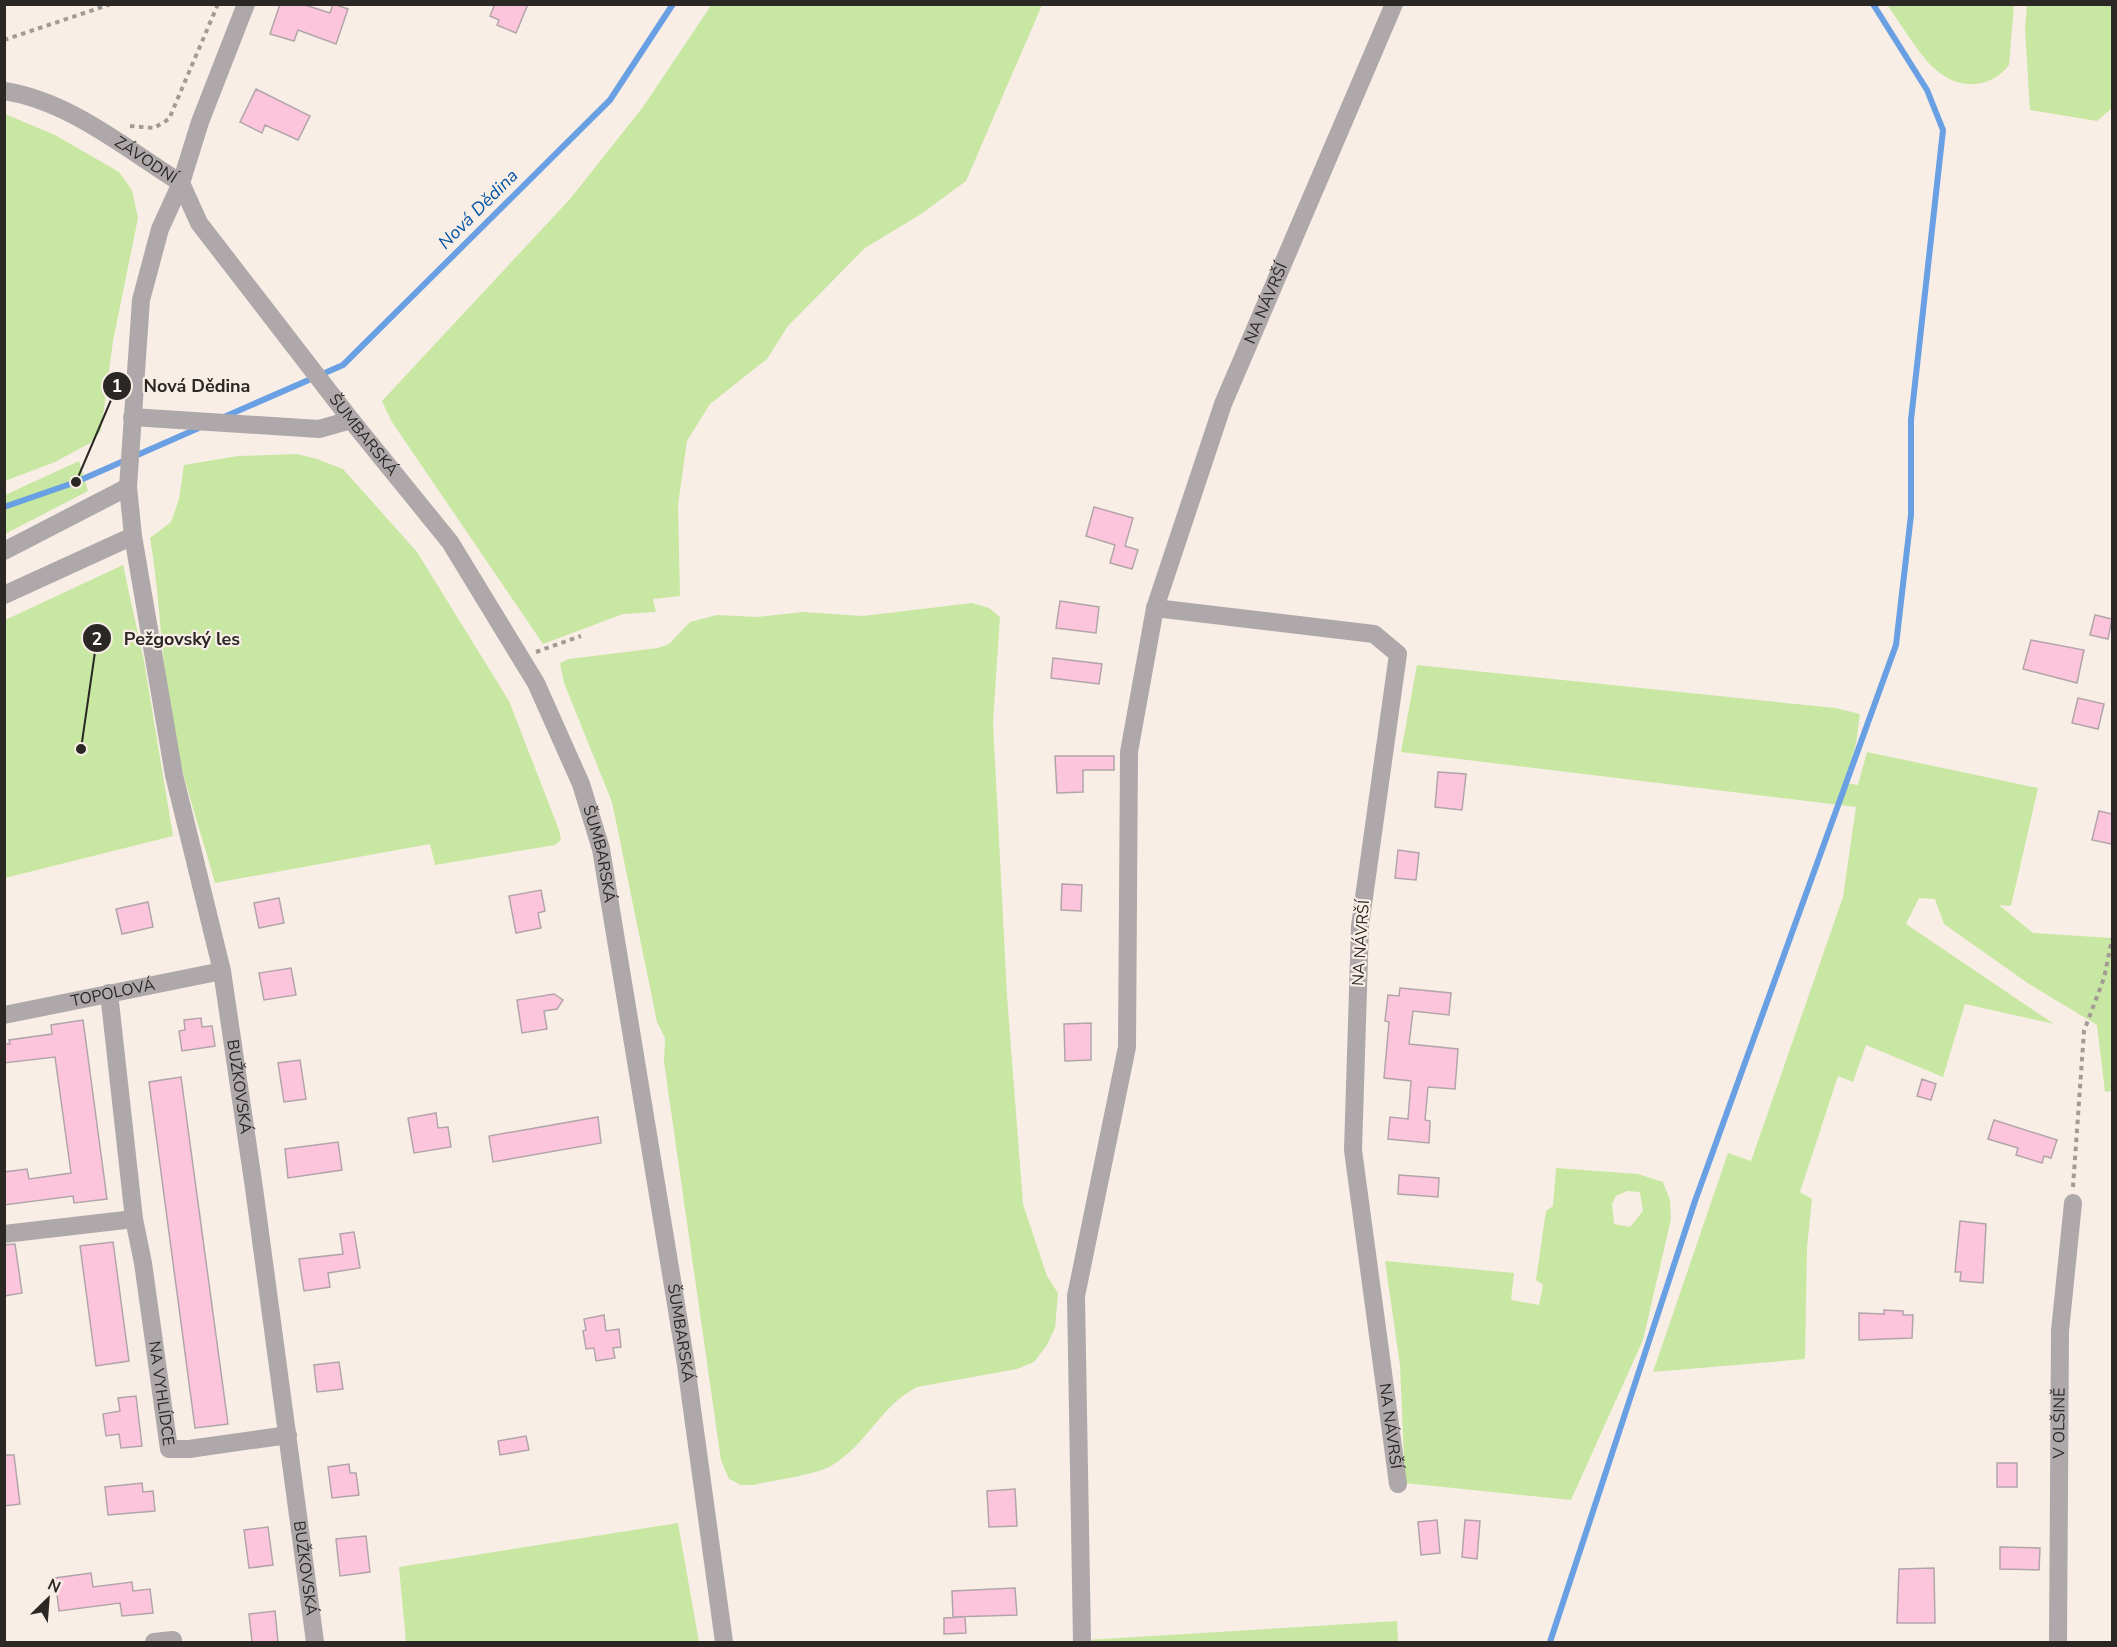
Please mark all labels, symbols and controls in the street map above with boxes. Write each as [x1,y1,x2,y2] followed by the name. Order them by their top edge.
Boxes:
[110,131,182,189] street label: ZÁVODNÍ
[433,164,523,254] water label: Nová Dědina
[1239,259,1293,347] street label: NA NÁVRŠÍ
[102,368,263,404] callout: Nová Dědina
[112,374,122,398] text: 1
[144,374,250,398] text: Nová Dědina
[324,389,403,481] street label: ŠUMBARSKÁ
[82,620,252,656] callout: Pežgovský les
[92,627,102,651] text: 2
[124,627,240,651] text: Pežgovský les
[577,803,621,905] street label: ŠUMBARSKÁ
[1347,898,1375,987] street label: NA NÁVRŠÍ
[69,974,157,1012] street label: TOPOLOVÁ
[221,1038,257,1136] street label: BUŽKOVSKÁ
[662,1282,699,1384] street label: ŠUMBARSKÁ
[143,1340,179,1447] street label: NA VYHLÍDCE
[1374,1382,1407,1471] street label: NA NÁVRŠÍ
[2048,1387,2071,1460] street label: V OLŠINĚ
[288,1519,322,1617] street label: BUŽKOVSKÁ
[18,1569,78,1629] north arrow
[44,1574,64,1599] text: N

